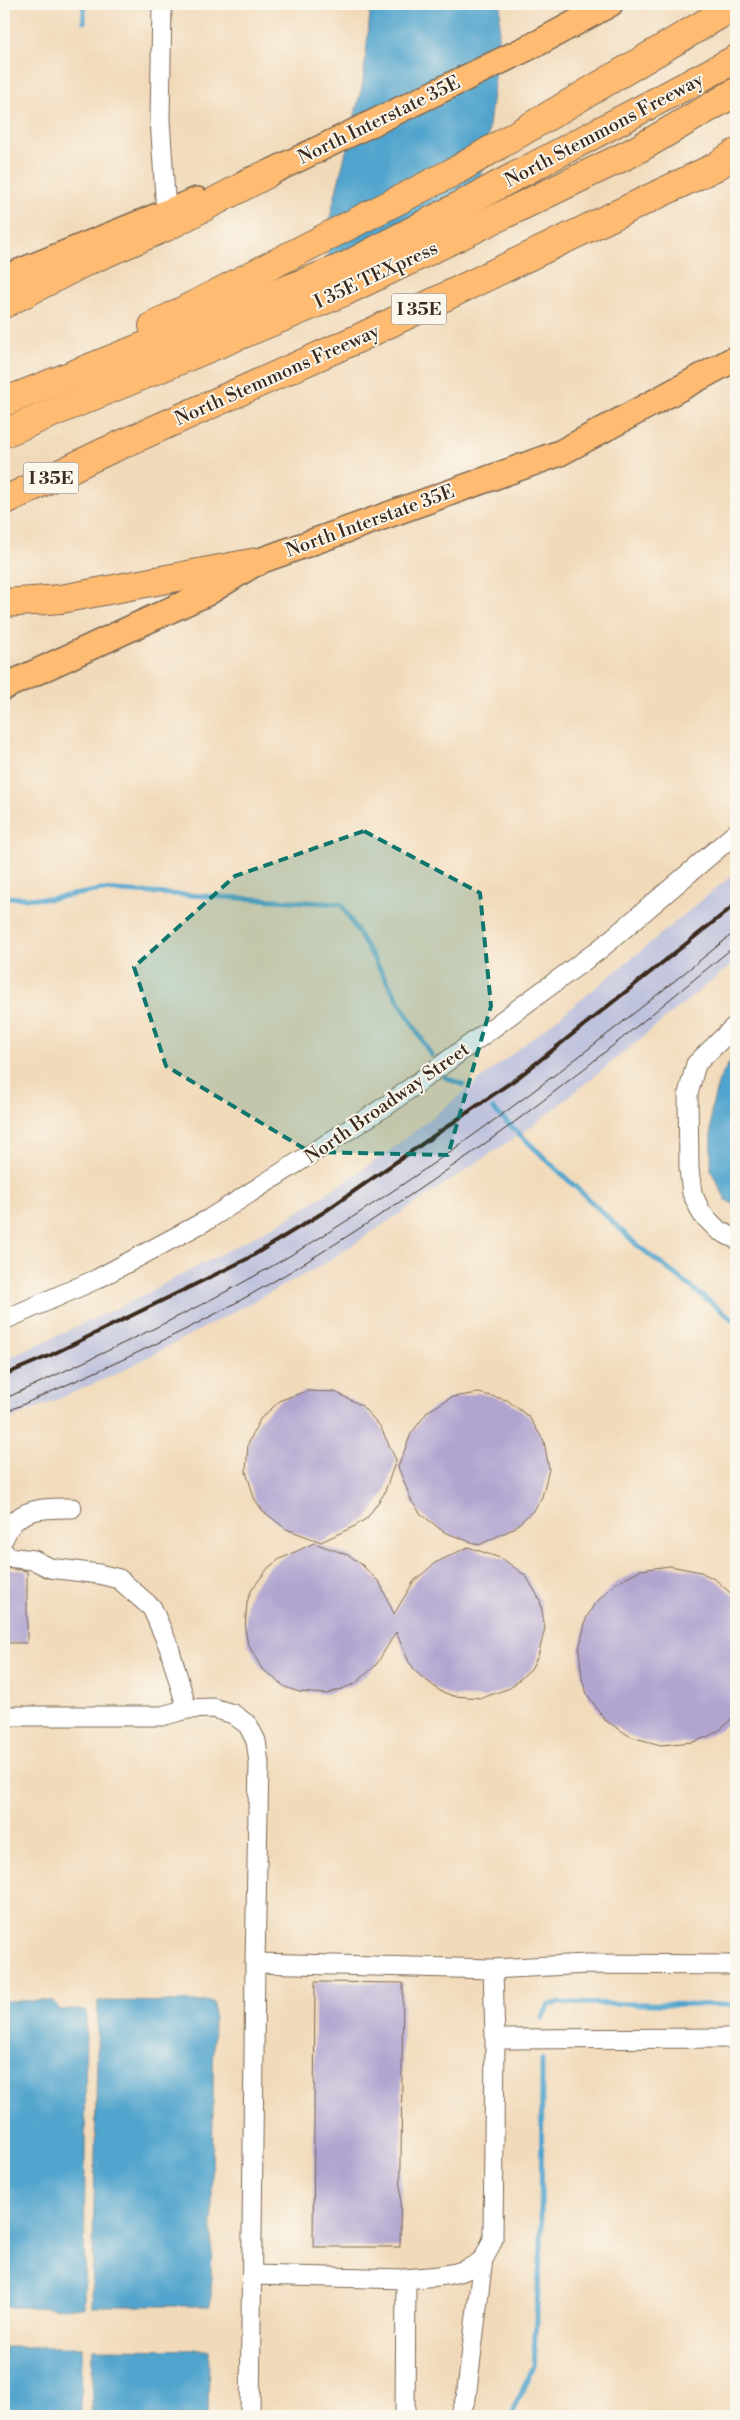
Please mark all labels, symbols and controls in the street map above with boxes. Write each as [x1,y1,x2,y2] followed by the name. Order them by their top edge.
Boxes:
[501,67,708,193] street label: North Stemmons Freeway
[294,70,464,170] street label: North Interstate 35E
[311,236,441,314] street label: I 35E TEXpress
[392,294,446,324] road number: I 35E
[171,319,384,431] street label: North Stemmons Freeway
[23,462,78,493] road number: I 35E
[282,479,458,563] street label: North Interstate 35E
[300,1037,474,1169] street label: North Broadway Street

